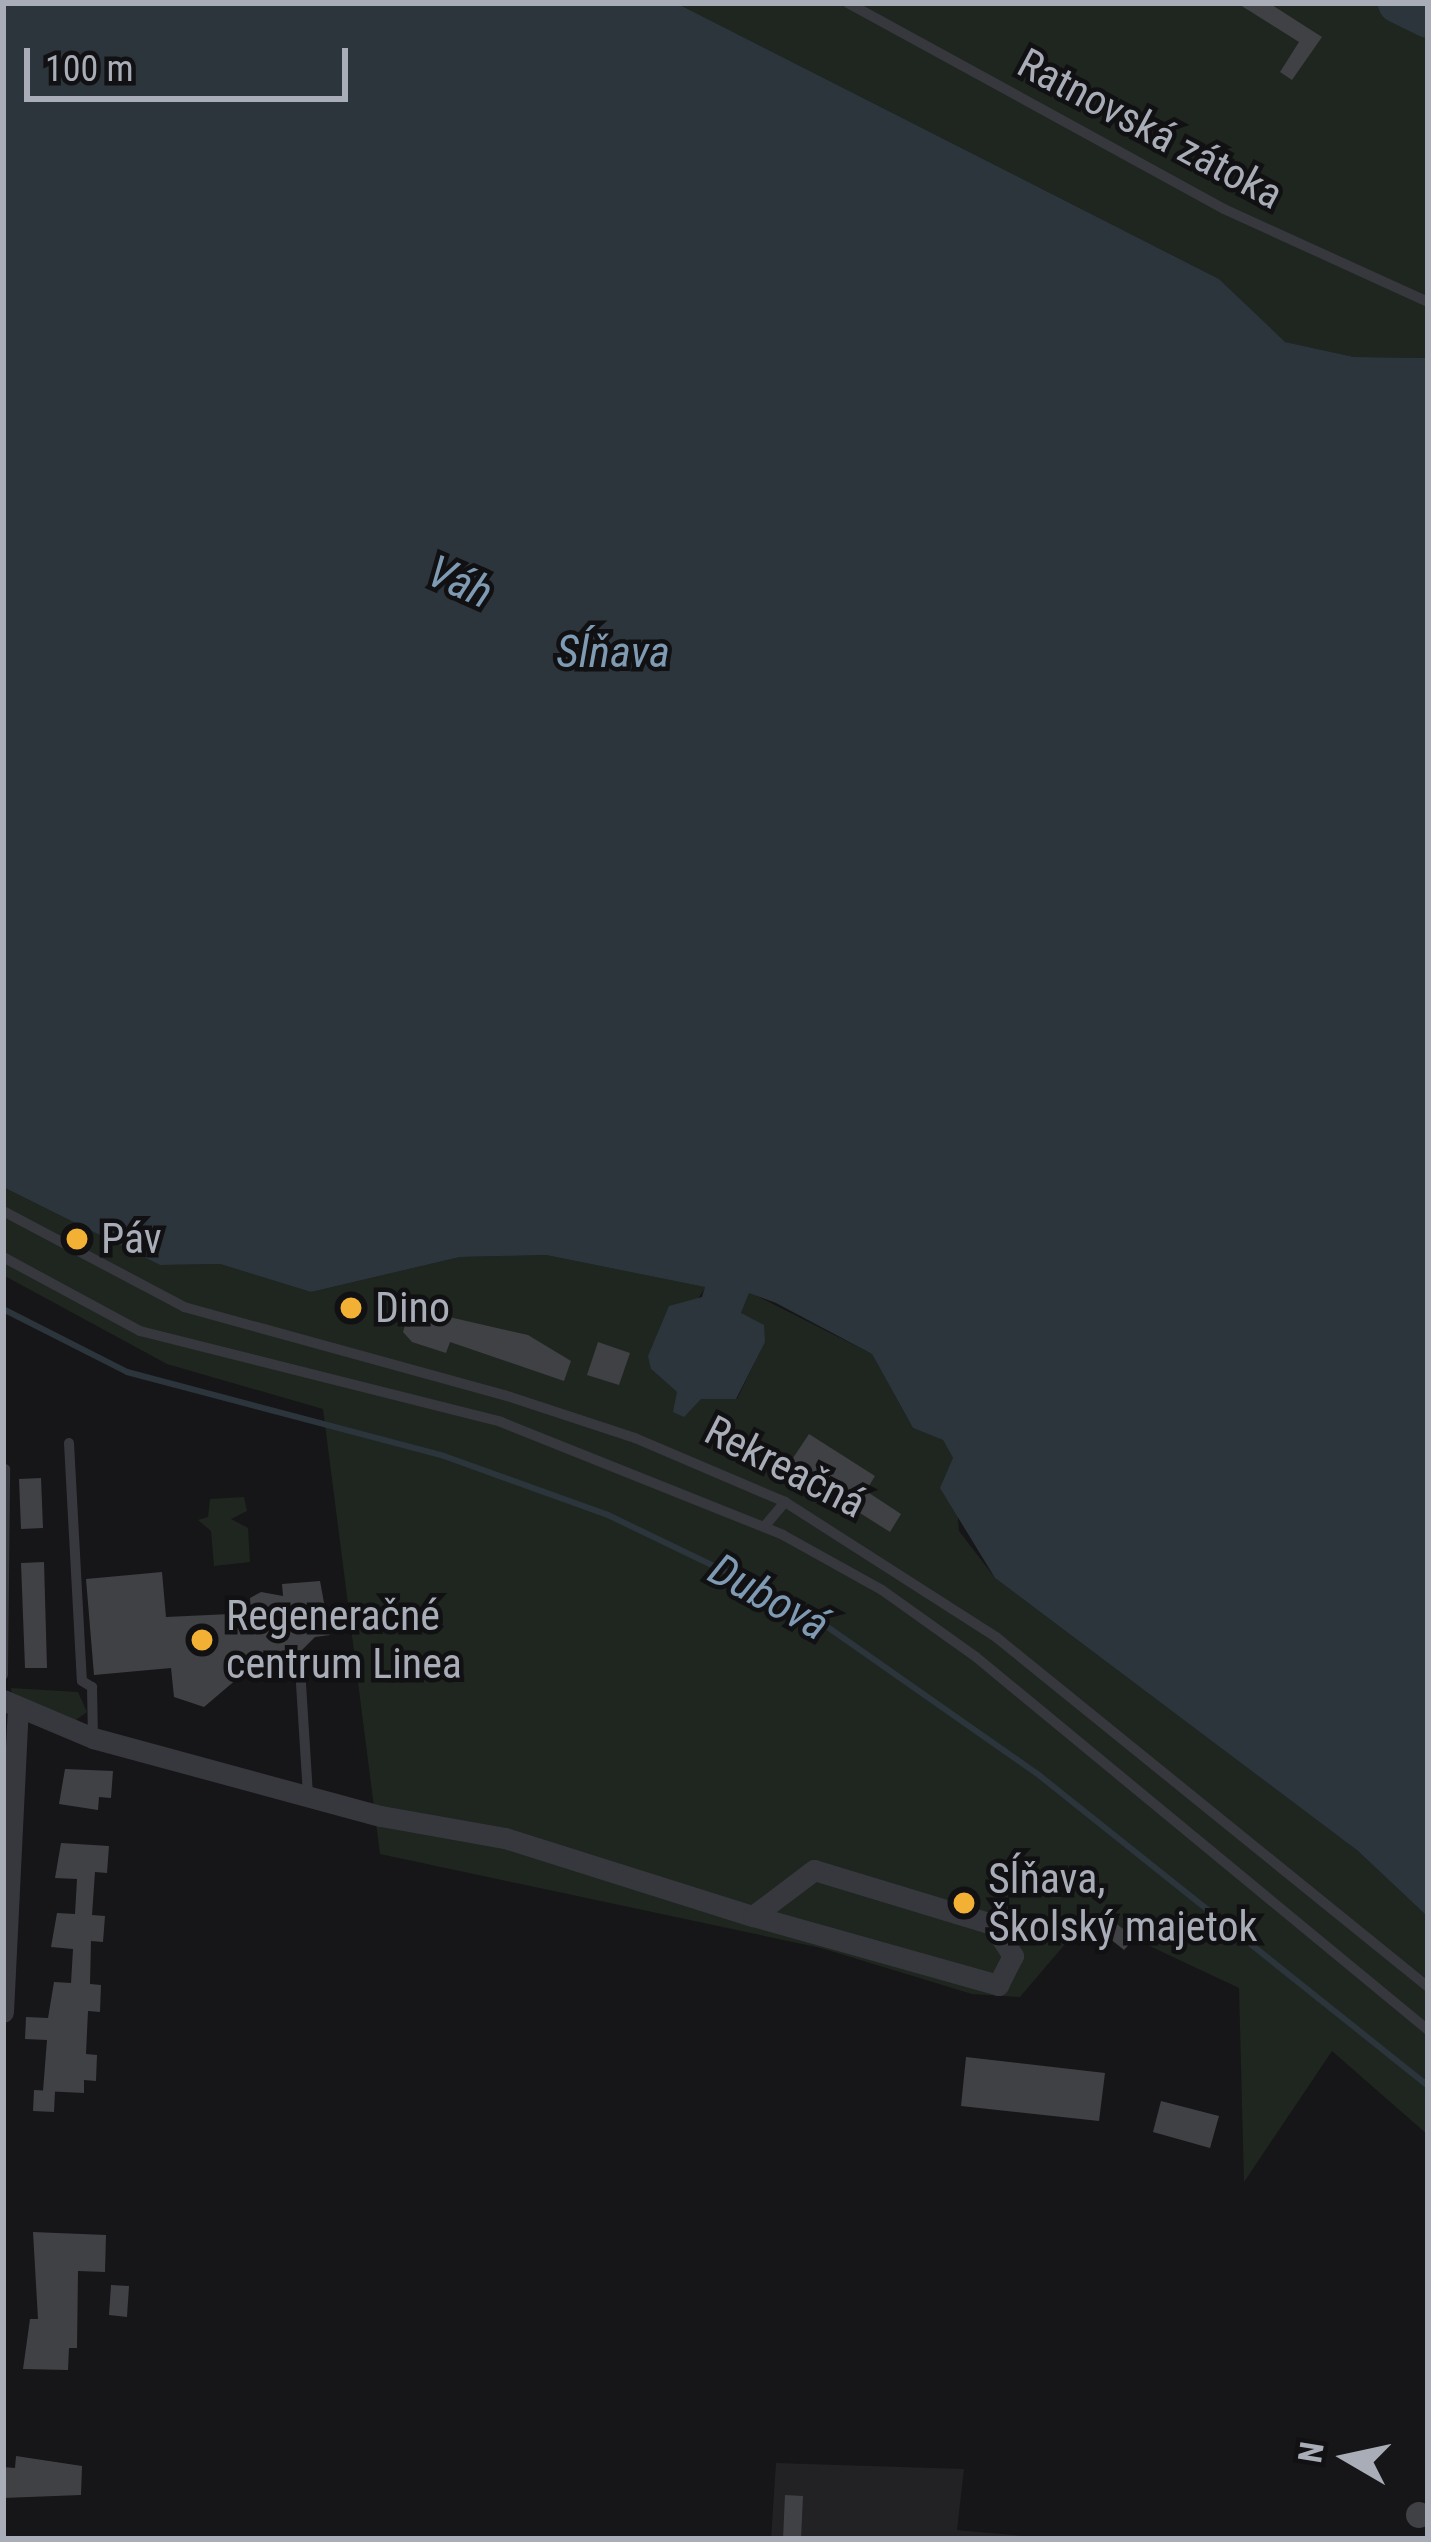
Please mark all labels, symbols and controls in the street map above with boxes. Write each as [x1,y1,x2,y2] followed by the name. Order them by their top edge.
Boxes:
[30,24,354,98] scale bar
[1009,38,1291,220] street label: Ratnovská zátoka
[45,48,134,90] text: 100 m
[419,544,501,620] water label: Váh
[556,625,670,679] water label: Sĺňava
[101,1214,162,1264] place label: Páv
[64,1226,90,1252] marker: Páv
[375,1283,450,1333] place label: Dino
[338,1295,364,1321] marker: Dino
[696,1405,874,1529] street label: Rekreačná
[700,1542,838,1652] water label: Dubová
[226,1591,462,1690] place label: Regeneračné centrum Linea
[189,1627,215,1653] marker: Regeneračné centrum Linea
[988,1854,1258,1952] place label: Sĺňava, Školský majetok
[951,1890,977,1916] marker: Sĺňava, Školský majetok
[1287,2398,1407,2518] north arrow
[1290,2439,1332,2465] text: N

